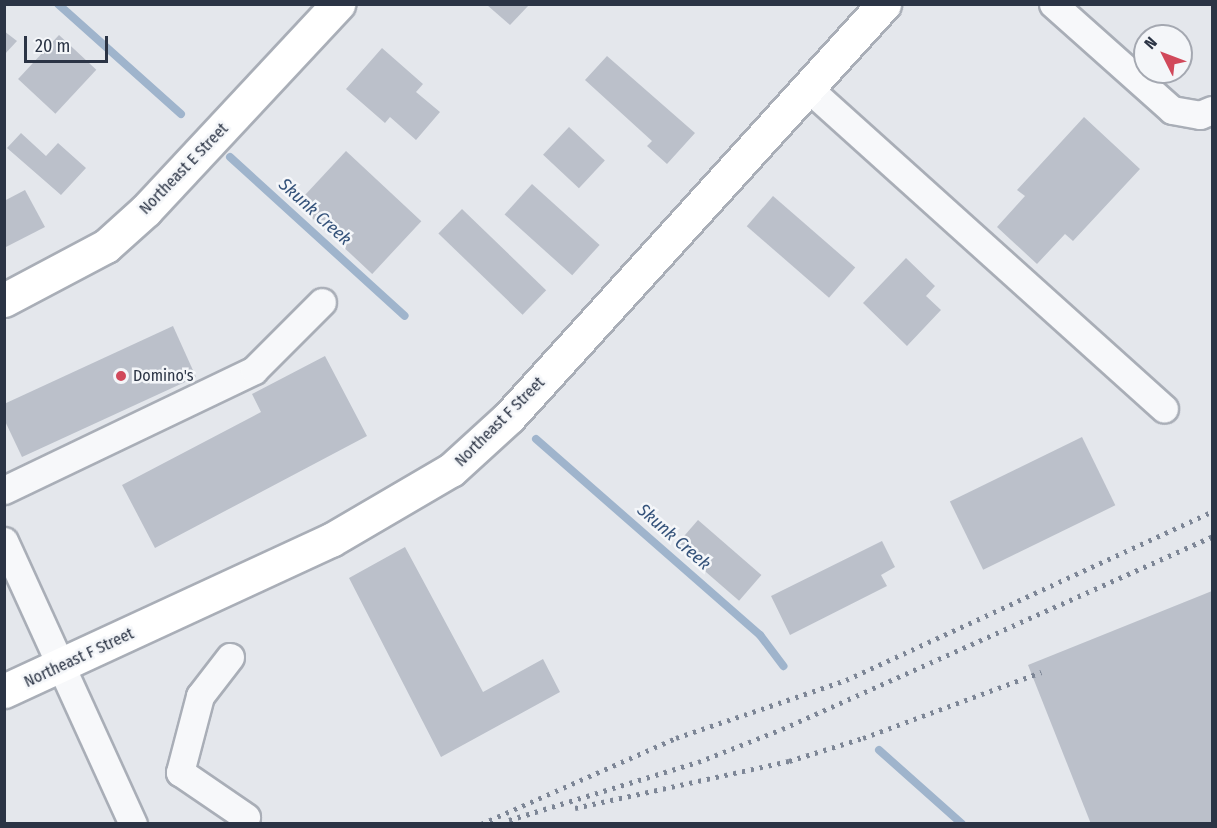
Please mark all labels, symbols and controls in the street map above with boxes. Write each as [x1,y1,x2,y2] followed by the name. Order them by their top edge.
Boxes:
[27,24,111,62] scale bar
[1133,24,1193,84] north arrow
[1140,33,1161,53] text: N
[35,35,70,57] text: 20 m
[136,119,232,219] street label: Northeast E Street
[274,174,356,250] water label: Skunk Creek
[133,366,194,386] place label: Domino's
[114,369,128,383] marker: Domino's
[451,373,549,471] street label: Northeast F Street
[633,499,715,575] water label: Skunk Creek
[21,624,137,692] street label: Northeast F Street

